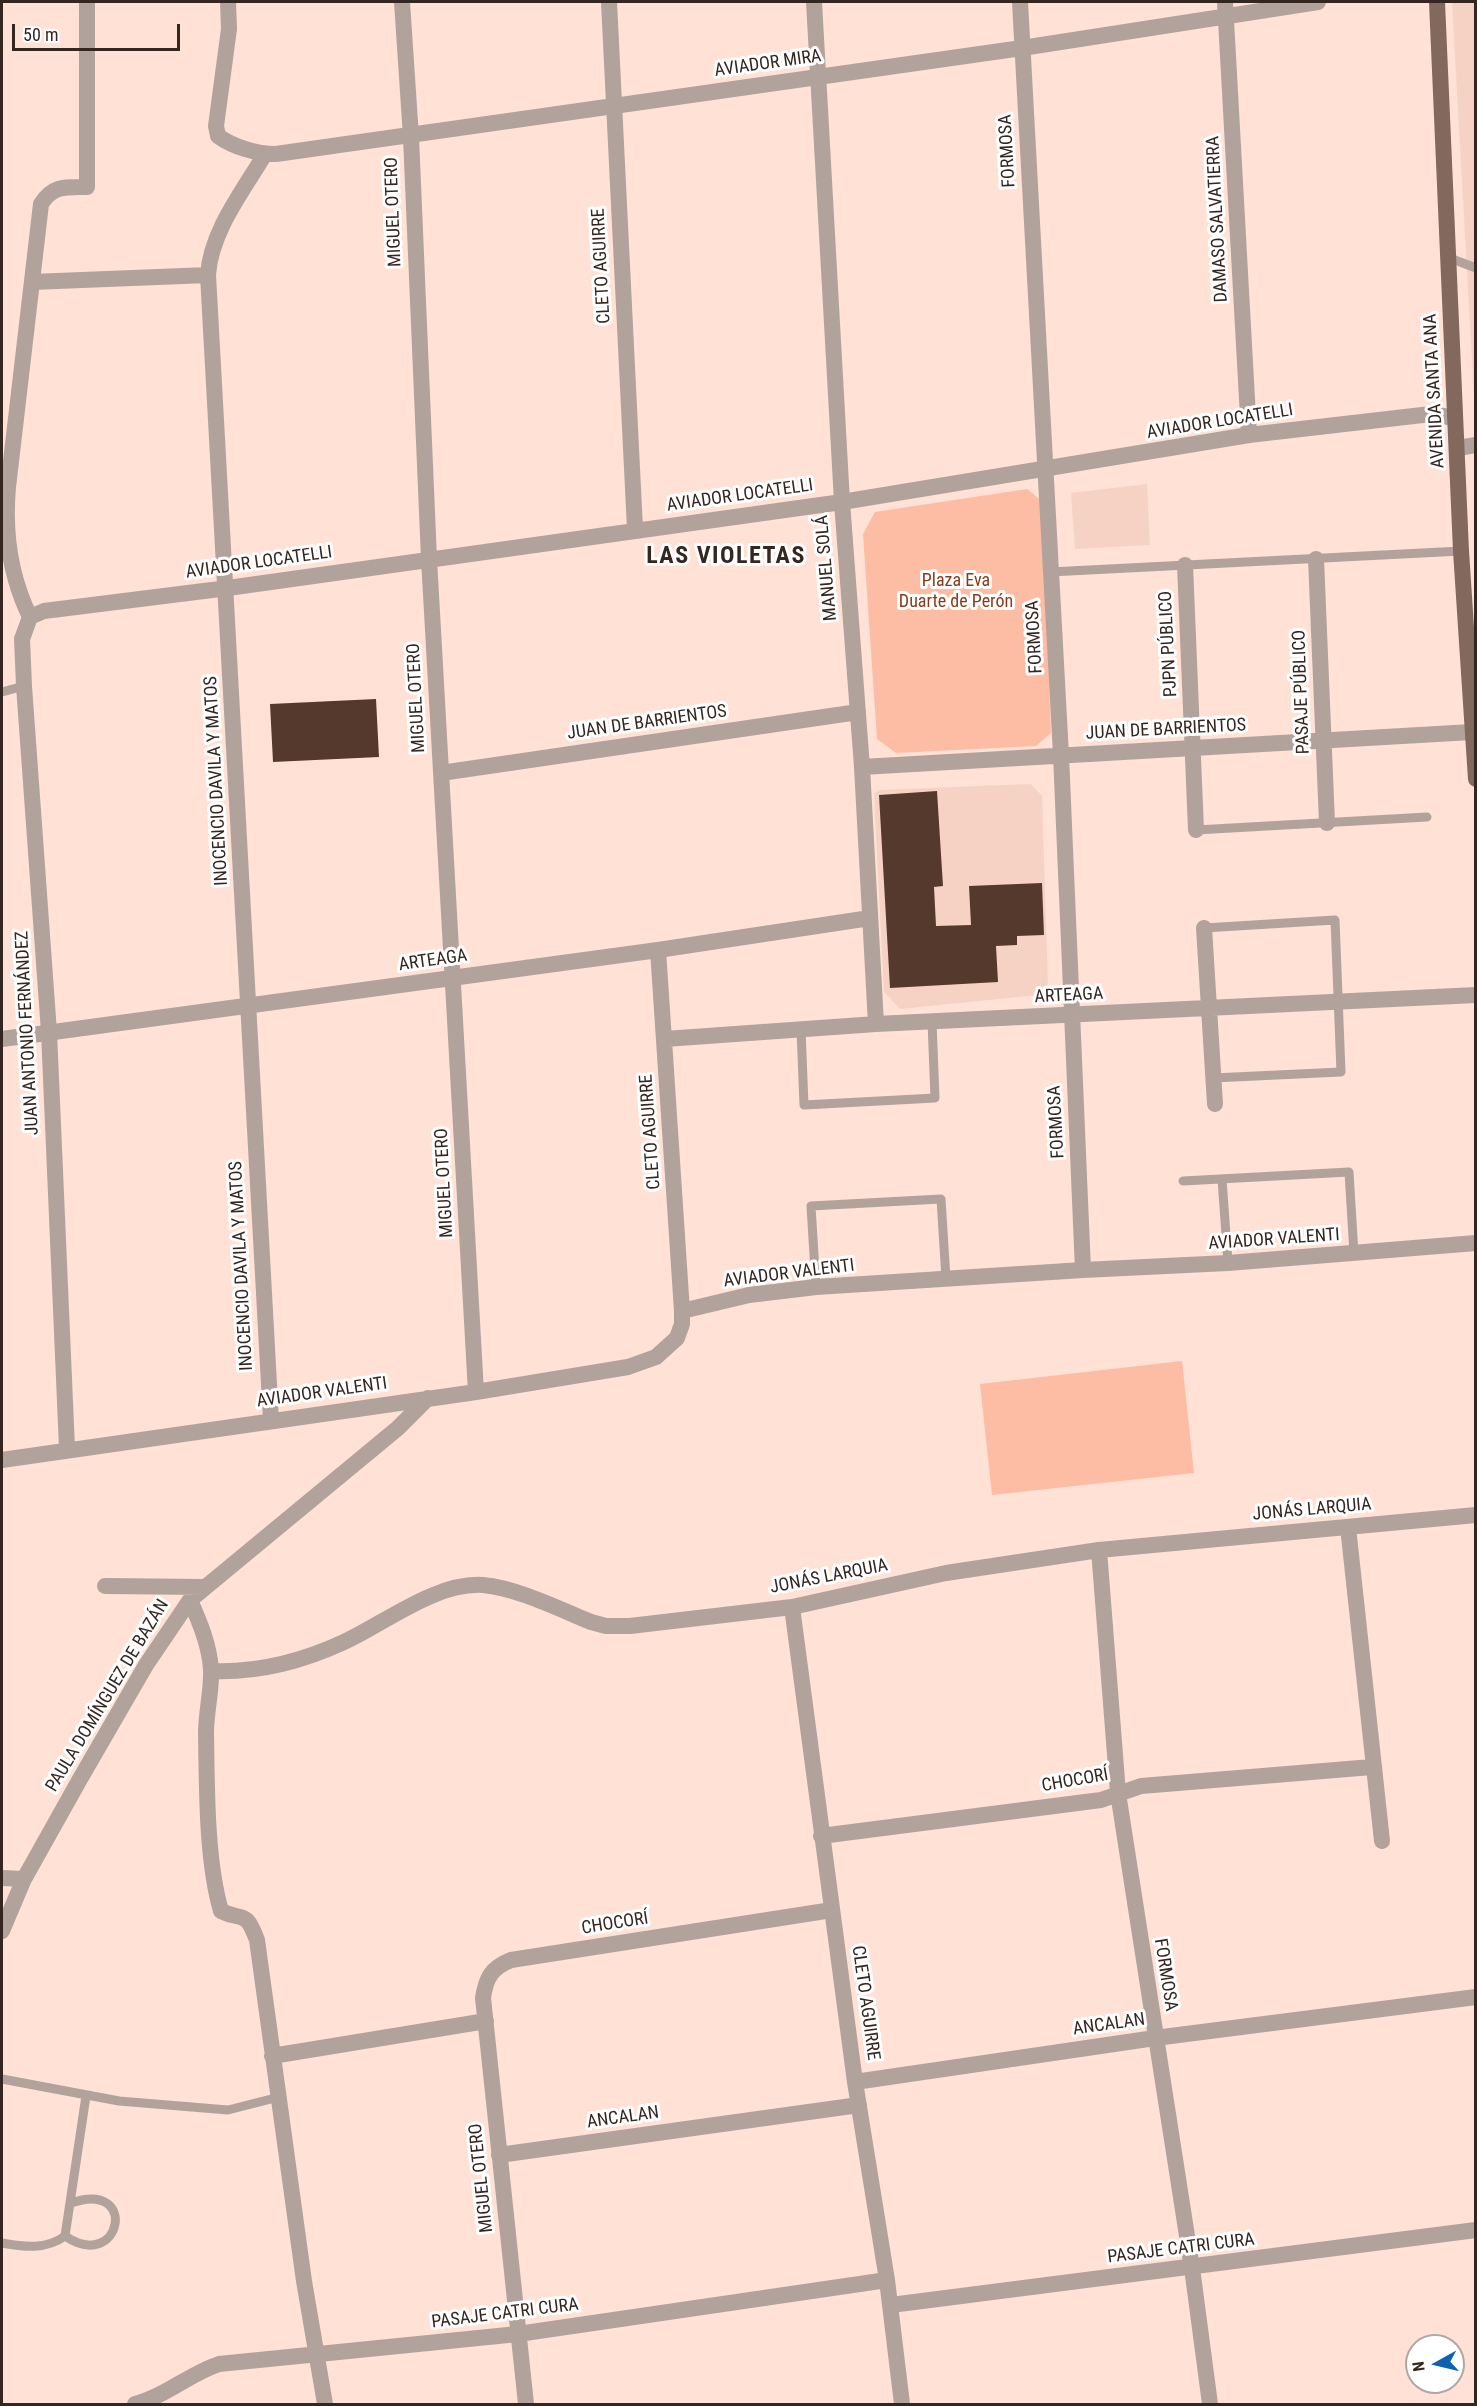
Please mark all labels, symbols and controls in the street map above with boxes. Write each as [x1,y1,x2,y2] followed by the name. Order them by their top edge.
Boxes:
[15,12,183,50] scale bar
[23,24,58,45] text: 50 m
[713,46,823,82] street label: AVIADOR MIRA
[995,114,1021,188] street label: FORMOSA
[1203,135,1233,303] street label: DAMASO SALVATIERRA
[381,157,407,267] street label: MIGUEL OTERO
[588,208,616,324] street label: CLETO AGUIRRE
[1420,313,1450,469] street label: AVENIDA SANTA ANA
[1145,400,1295,444] street label: AVIADOR LOCATELLI
[665,475,815,517] street label: AVIADOR LOCATELLI
[812,514,842,622] street label: MANUEL SOLÁ
[184,542,334,584] street label: AVIADOR LOCATELLI
[646,543,806,571] district label: LAS VIOLETAS
[899,570,1013,612] park label: Plaza Eva Duarte de Perón
[1155,590,1183,698] street label: PJPN PÚBLICO
[1022,600,1048,674] street label: FORMOSA
[1289,629,1315,755] street label: PASAJE PÚBLICO
[403,643,431,753] street label: MIGUEL OTERO
[201,676,233,886] street label: INOCENCIO DAVILA Y MATOS
[566,701,728,745] street label: JUAN DE BARRIENTOS
[1085,715,1247,745] street label: JUAN DE BARRIENTOS
[12,930,44,1136] street label: JUAN ANTONIO FERNÁNDEZ
[397,946,469,976] street label: ARTEAGA
[1034,983,1104,1009] street label: ARTEAGA
[636,1074,666,1190] street label: CLETO AGUIRRE
[1044,1085,1070,1159] street label: FORMOSA
[431,1128,459,1238] street label: MIGUEL OTERO
[226,1161,258,1371] street label: INOCENCIO DAVILA Y MATOS
[1208,1225,1340,1255] street label: AVIADOR VALENTI
[722,1255,856,1293] street label: AVIADOR VALENTI
[255,1373,389,1413] street label: AVIADOR VALENTI
[1252,1494,1372,1526] street label: JONÁS LARQUIA
[768,1555,890,1599] street label: JONÁS LARQUIA
[42,1596,174,1796] street label: PAULA DOMÍNGUEZ DE BAZÁN
[1040,1765,1110,1797] street label: CHOCORÍ
[580,1908,650,1940] street label: CHOCORÍ
[1149,1937,1181,2013] street label: FORMOSA
[846,1944,884,2062] street label: CLETO AGUIRRE
[1072,2009,1146,2041] street label: ANCALAN
[586,2102,660,2134] street label: ANCALAN
[466,2122,498,2234] street label: MIGUEL OTERO
[1106,2229,1256,2269] street label: PASAJE CATRI CURA
[430,2294,580,2334] street label: PASAJE CATRI CURA
[1405,2334,1465,2394] north arrow
[1409,2360,1429,2372] text: N

